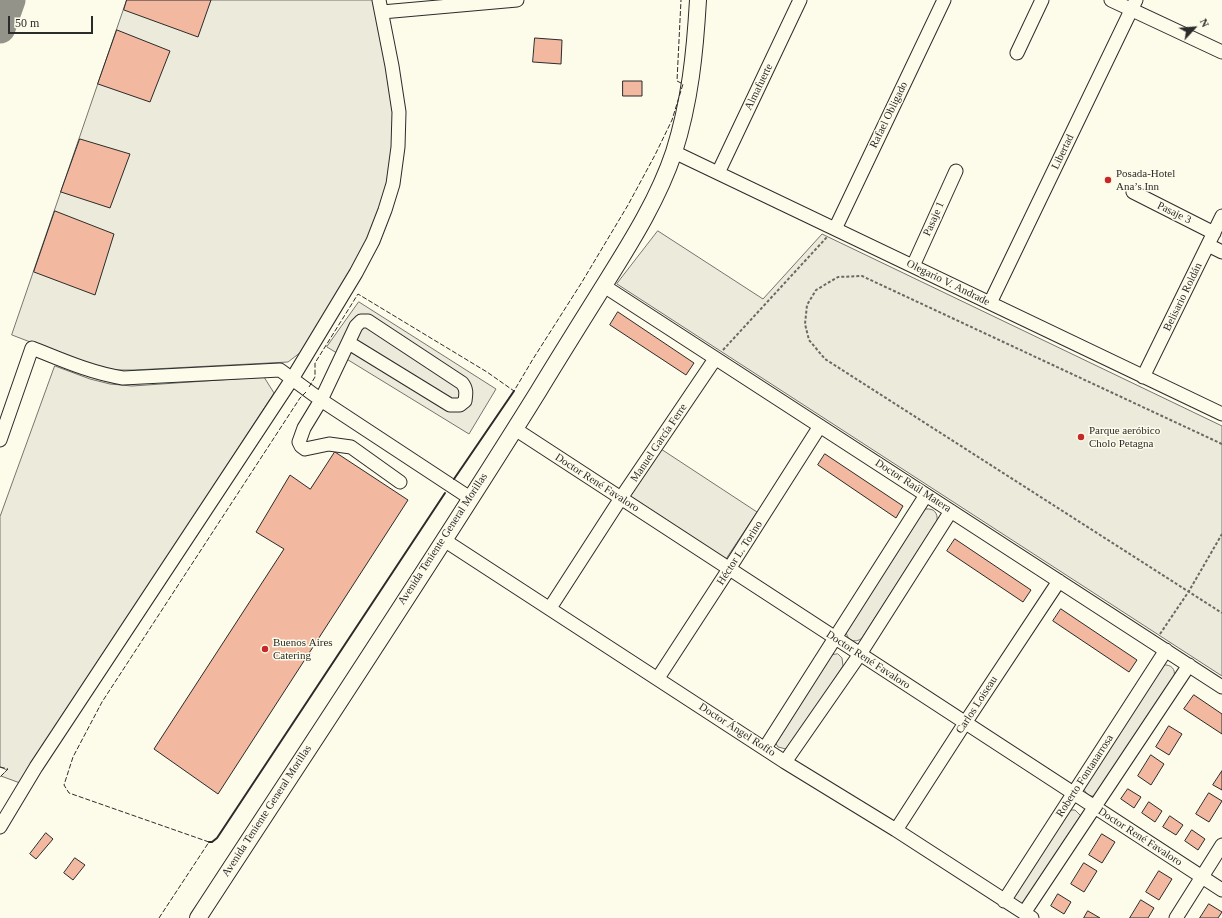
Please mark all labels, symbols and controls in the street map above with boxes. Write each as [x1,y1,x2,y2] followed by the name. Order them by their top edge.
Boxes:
[10,8,95,34] scale bar
[1174,8,1214,48] north arrow
[15,16,39,30] text: 50 m
[1198,17,1212,29] text: N
[742,62,776,112] street label: Almafuerte
[867,80,911,150] street label: Rafael Obligado
[1049,132,1077,172] street label: Libertad
[1116,167,1175,193] place label: Posada-Hotel Ana’s Inn
[1103,175,1113,185] marker: Posada-Hotel Ana’s Inn
[1155,199,1193,227] street label: Pasaje 3
[921,200,947,238] street label: Pasaje 1
[904,257,992,309] street label: Olegario V. Andrade
[1161,261,1205,333] street label: Belisario Roldán
[628,401,690,485] street label: Manuel García Ferre
[1089,424,1160,450] place label: Parque aeróbico Cholo Petagna
[1076,432,1086,442] marker: Parque aeróbico Cholo Petagna
[552,451,642,515] street label: Doctor René Favaloro
[873,457,953,515] street label: Doctor Raúl Matera
[395,471,491,607] street label: Avenida Teniente General Morillas
[714,518,766,588] street label: Héctor L. Torino
[823,628,913,692] street label: Doctor René Favaloro
[273,636,333,662] place label: Buenos Aires Catering
[260,644,270,654] marker: Buenos Aires Catering
[953,674,1001,736] street label: Carlos Loiseau
[696,700,778,760] street label: Doctor Ángel Roffo
[1053,732,1117,820] street label: Roberto Fontanarrosa
[219,743,315,879] street label: Avenida Teniente General Morillas
[1095,805,1185,869] street label: Doctor René Favaloro

